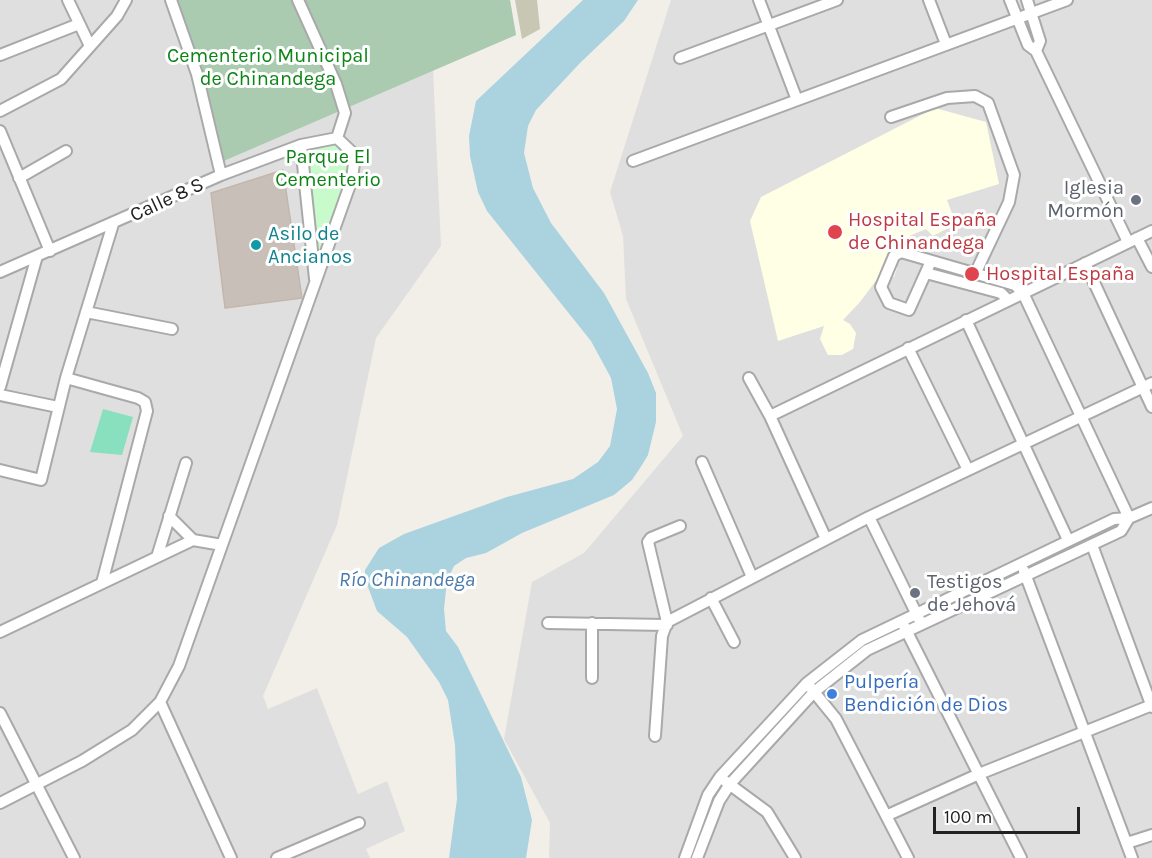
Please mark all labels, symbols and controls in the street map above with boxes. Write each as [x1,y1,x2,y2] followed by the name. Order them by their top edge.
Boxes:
[167,44,369,91] park label: Cementerio Municipal de Chinandega
[275,145,381,192] park label: Parque El Cementerio
[126,173,208,227] street label: Calle 8 S
[1047,176,1124,223] place label: Iglesia Mormón
[1129,193,1143,207] marker: Iglesia Mormón
[848,208,997,255] place label: Hospital España de Chinandega
[268,222,352,269] place label: Asilo de Ancianos
[826,223,844,241] marker: Hospital España de Chinandega
[249,238,263,252] marker: Asilo de Ancianos
[986,262,1135,286] place label: Hospital España
[963,265,981,283] marker: Hospital España
[339,567,475,593] water label: Río Chinandega
[927,570,1016,617] place label: Testigos de Jehová
[908,586,922,600] marker: Testigos de Jehová
[844,670,1008,717] place label: Pulpería Bendición de Dios
[825,687,839,701] marker: Pulpería Bendición de Dios
[936,795,1083,833] scale bar
[944,806,992,828] text: 100 m

